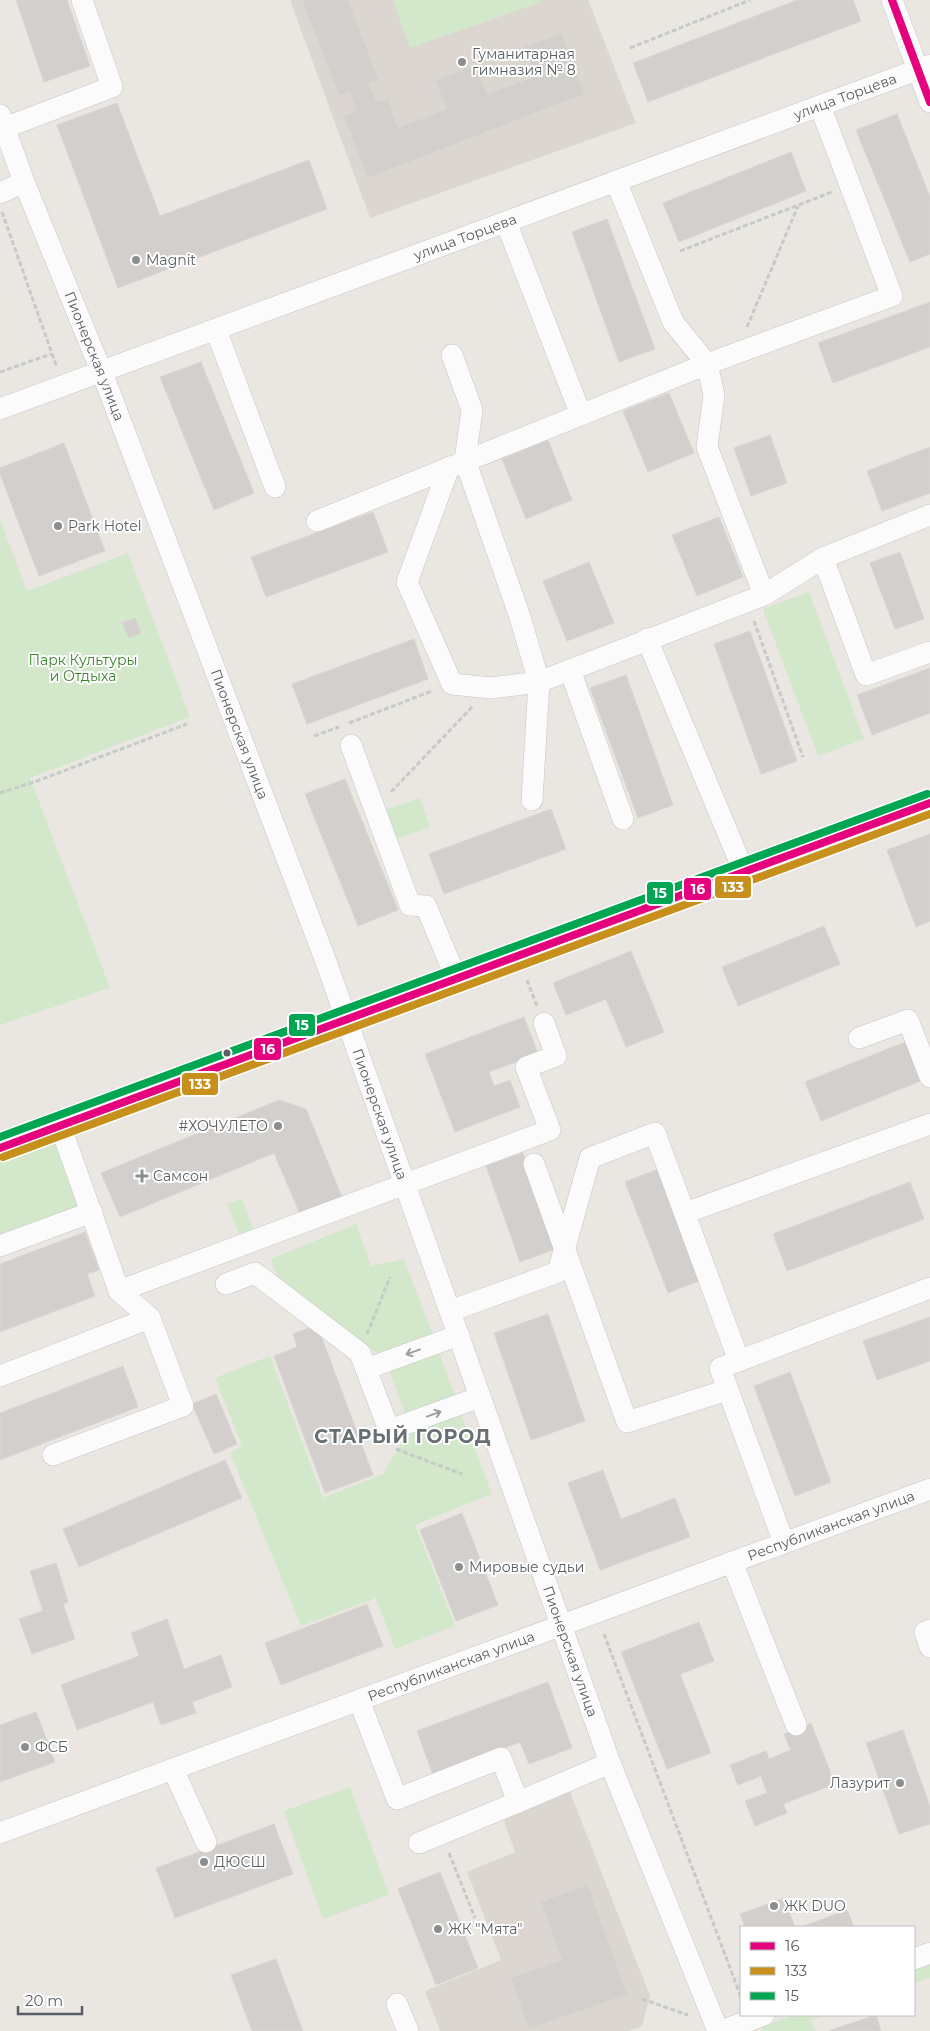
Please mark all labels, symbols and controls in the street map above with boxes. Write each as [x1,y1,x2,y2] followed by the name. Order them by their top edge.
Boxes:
[472,45,576,79] place label: Гуманитарная гимназия № 8
[456,56,468,68] marker: Гуманитарная гимназия № 8
[790,69,899,124] street label: улица Торцева
[410,210,519,265] street label: улица Торцева
[146,251,196,269] place label: Magnit
[130,254,142,266] marker: Magnit
[61,289,129,423] street label: Пионерская улица
[68,517,141,535] place label: Park Hotel
[52,520,64,532] marker: Park Hotel
[28,651,138,685] park label: Парк Культуры и Отдыха
[207,667,272,802] street label: Пионерская улица
[714,875,752,899] line badge: 133
[683,877,712,901] line badge: 16
[722,878,744,896] text: 133
[691,880,705,898] text: 16
[646,881,674,905] line badge: 15
[653,884,667,902] text: 15
[288,1013,316,1037] line badge: 15
[295,1016,309,1034] text: 15
[253,1037,282,1061] line badge: 16
[261,1040,275,1058] text: 16
[348,1046,411,1182] street label: Пионерская улица
[222,1048,232,1058] unlabelled marker
[181,1072,219,1096] line badge: 133
[189,1075,211,1093] text: 133
[178,1117,268,1135] place label: #ХОЧУЛЕТО
[272,1120,284,1132] marker: #ХОЧУЛЕТО
[153,1167,208,1185] place label: Самсон
[135,1169,149,1183] marker: Самсон
[406,1348,421,1357] one-way arrow
[426,1409,441,1418] one-way arrow
[314,1425,492,1448] district label: СТАРЫЙ ГОРОД
[745,1487,917,1565] street label: Республиканская улица
[469,1558,584,1576] place label: Мировые судьи
[453,1561,465,1573] marker: Мировые судьи
[539,1583,602,1719] street label: Пионерская улица
[365,1627,537,1705] street label: Республиканская улица
[35,1738,68,1756] place label: ФСБ
[19,1741,31,1753] marker: ФСБ
[830,1774,890,1792] place label: Лазурит
[894,1777,906,1789] marker: Лазурит
[214,1853,266,1871] place label: ДЮСШ
[198,1856,210,1868] marker: ДЮСШ
[784,1897,846,1915] place label: ЖК DUO
[768,1900,780,1912] marker: ЖК DUO
[448,1920,523,1938] place label: ЖК "Мята"
[432,1923,444,1935] marker: ЖК "Мята"
[740,1926,915,2016] legend
[785,1936,800,1955] text: 16
[785,1961,807,1980] text: 133
[18,1984,81,2016] scale bar
[785,1986,799,2005] text: 15
[25,1991,63,2010] text: 20 m

